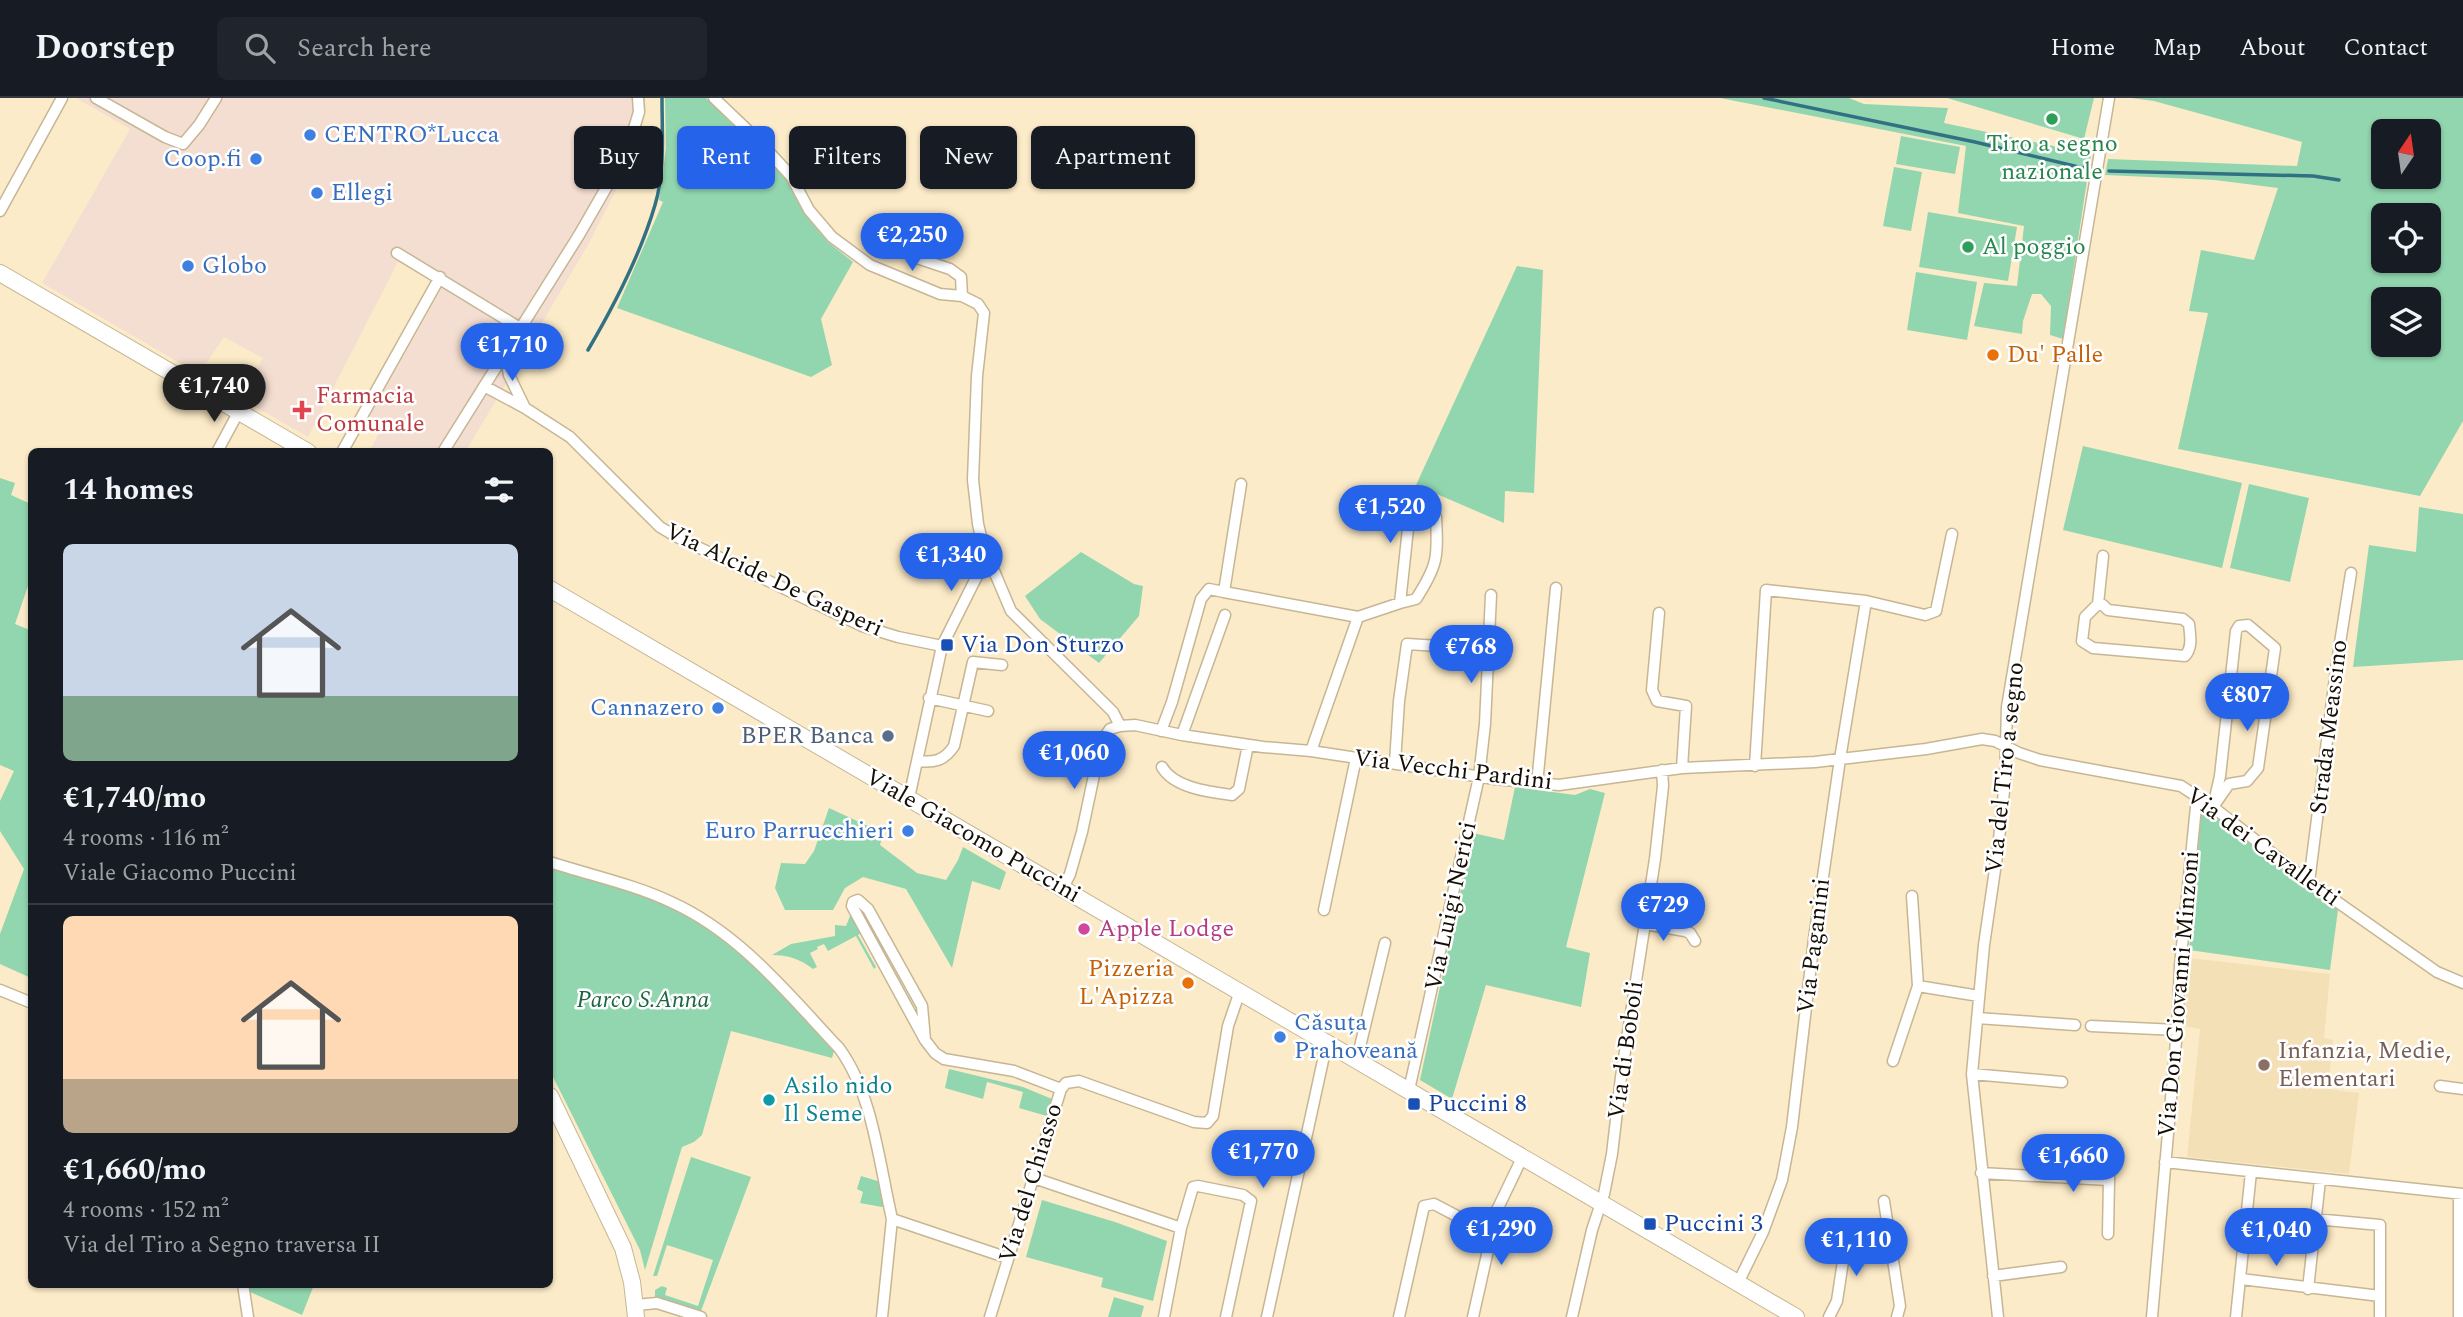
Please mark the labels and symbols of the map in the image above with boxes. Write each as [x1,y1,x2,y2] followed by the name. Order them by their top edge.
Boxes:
[2044,111,2060,127] marker: Tiro a segno nazionale
[324,117,500,153] place label: CENTRO*Lucca
[2371,119,2441,189] north arrow
[1986,126,2118,190] place label: Tiro a segno nazionale
[302,127,318,143] marker: CENTRO*Lucca
[163,141,242,177] place label: Coop.fi
[248,151,264,167] marker: Coop.fi
[331,175,393,211] place label: Ellegi
[309,185,325,201] marker: Ellegi
[855,214,969,273] pin: €2,250
[1982,229,2086,265] place label: Al poggio
[1960,239,1976,255] marker: Al poggio
[202,248,267,284] place label: Globo
[180,258,196,274] marker: Globo
[455,324,569,383] pin: €1,710
[2007,337,2103,373] place label: Du' Palle
[1985,347,2001,363] marker: Du' Palle
[157,364,271,424] pin: €1,740
[316,378,425,442] place label: Farmacia Comunale
[294,402,310,418] marker: Farmacia Comunale
[1333,486,1447,545] pin: €1,520
[659,514,889,646] street label: Via Alcide De Gasperi
[894,533,1008,593] pin: €1,340
[1430,626,1512,685] pin: €768
[961,627,1124,663] place label: Via Don Sturzo
[939,637,955,653] marker: Via Don Sturzo
[2300,638,2358,816] street label: Strada Meassino
[1976,660,2034,876] street label: Via del Tiro a segno
[2206,674,2288,733] pin: €807
[590,690,704,726] place label: Cannazero
[710,700,726,716] marker: Cannazero
[741,718,874,754] place label: BPER Banca
[880,728,896,744] marker: BPER Banca
[1017,732,1131,791] pin: €1,060
[1352,740,1554,800] street label: Via Vecchi Pardini
[858,759,1088,913] street label: Viale Giacomo Puccini
[2178,778,2348,916] street label: Via dei Cavalletti
[704,813,894,849] place label: Euro Parrucchieri
[1415,818,1487,994] street label: Via Luigi Nerici
[900,823,916,839] marker: Euro Parrucchieri
[2149,849,2209,1139] street label: Via Don Giovanni Minzoni
[1788,876,1840,1016] street label: Via Paganini
[1622,884,1704,943] pin: €729
[1098,911,1234,947] place label: Apple Lodge
[1076,921,1092,937] marker: Apple Lodge
[1079,951,1174,1015] place label: Pizzeria L'Apizza
[1180,975,1196,991] marker: Pizzeria L'Apizza
[1598,978,1654,1122] street label: Via di Boboli
[577,982,709,1018] park label: Parco S.Anna
[1294,1005,1418,1069] place label: Căsuța Prahoveană
[1272,1029,1288,1045] marker: Căsuța Prahoveană
[2278,1033,2451,1097] place label: Infanzia, Medie, Elementari
[2256,1057,2272,1073] marker: Infanzia, Medie, Elementari
[783,1068,892,1132] place label: Asilo nido Il Seme
[1428,1086,1527,1122] place label: Puccini 8
[761,1092,777,1108] marker: Asilo nido Il Seme
[1406,1096,1422,1112] marker: Puccini 8
[990,1099,1072,1267] street label: Via del Chiasso
[1206,1130,1320,1190] pin: €1,770
[2016,1134,2130,1194] pin: €1,660
[1664,1206,1763,1242] place label: Puccini 3
[1444,1208,1558,1267] pin: €1,290
[2219,1208,2333,1268] pin: €1,040
[1642,1216,1658,1232] marker: Puccini 3
[1799,1218,1913,1278] pin: €1,110

